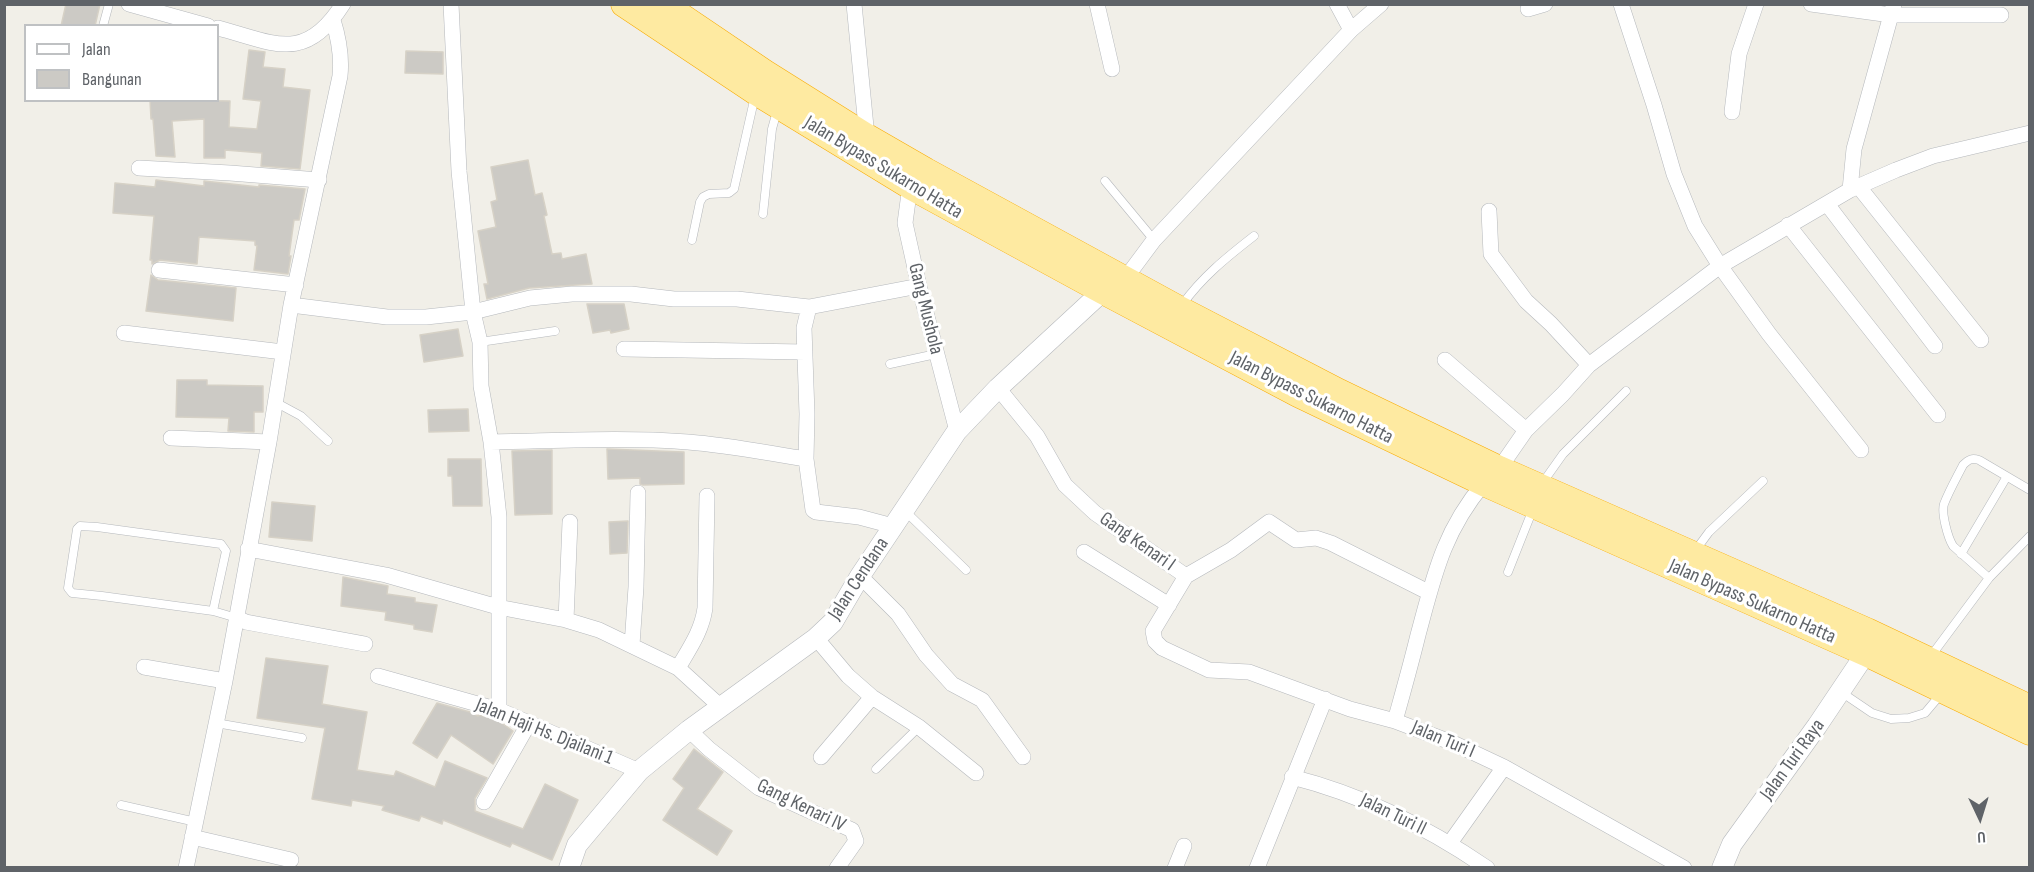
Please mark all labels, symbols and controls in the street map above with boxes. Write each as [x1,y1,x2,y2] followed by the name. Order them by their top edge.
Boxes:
[24,24,219,102] legend
[82,39,111,60] text: Jalan
[82,69,142,90] text: Bangunan
[800,111,966,225] street label: Jalan Bypass Sukarno Hatta
[902,261,948,357] street label: Gang Mushola
[1225,346,1397,450] street label: Jalan Bypass Sukarno Hatta
[1094,507,1180,577] street label: Gang Kenari I
[824,533,894,625] street label: Jalan Cendana
[1665,554,1839,650] street label: Jalan Bypass Sukarno Hatta
[472,693,616,771] street label: Jalan Haji Hs. Djailani 1
[1756,715,1830,805] street label: Jalan Turi Raya
[1408,716,1478,764] street label: Jalan Turi I
[753,774,849,838] street label: Gang Kenari IV
[1950,788,2010,848] north arrow
[1356,789,1430,841] street label: Jalan Turi II
[1976,827,1986,846] text: U

